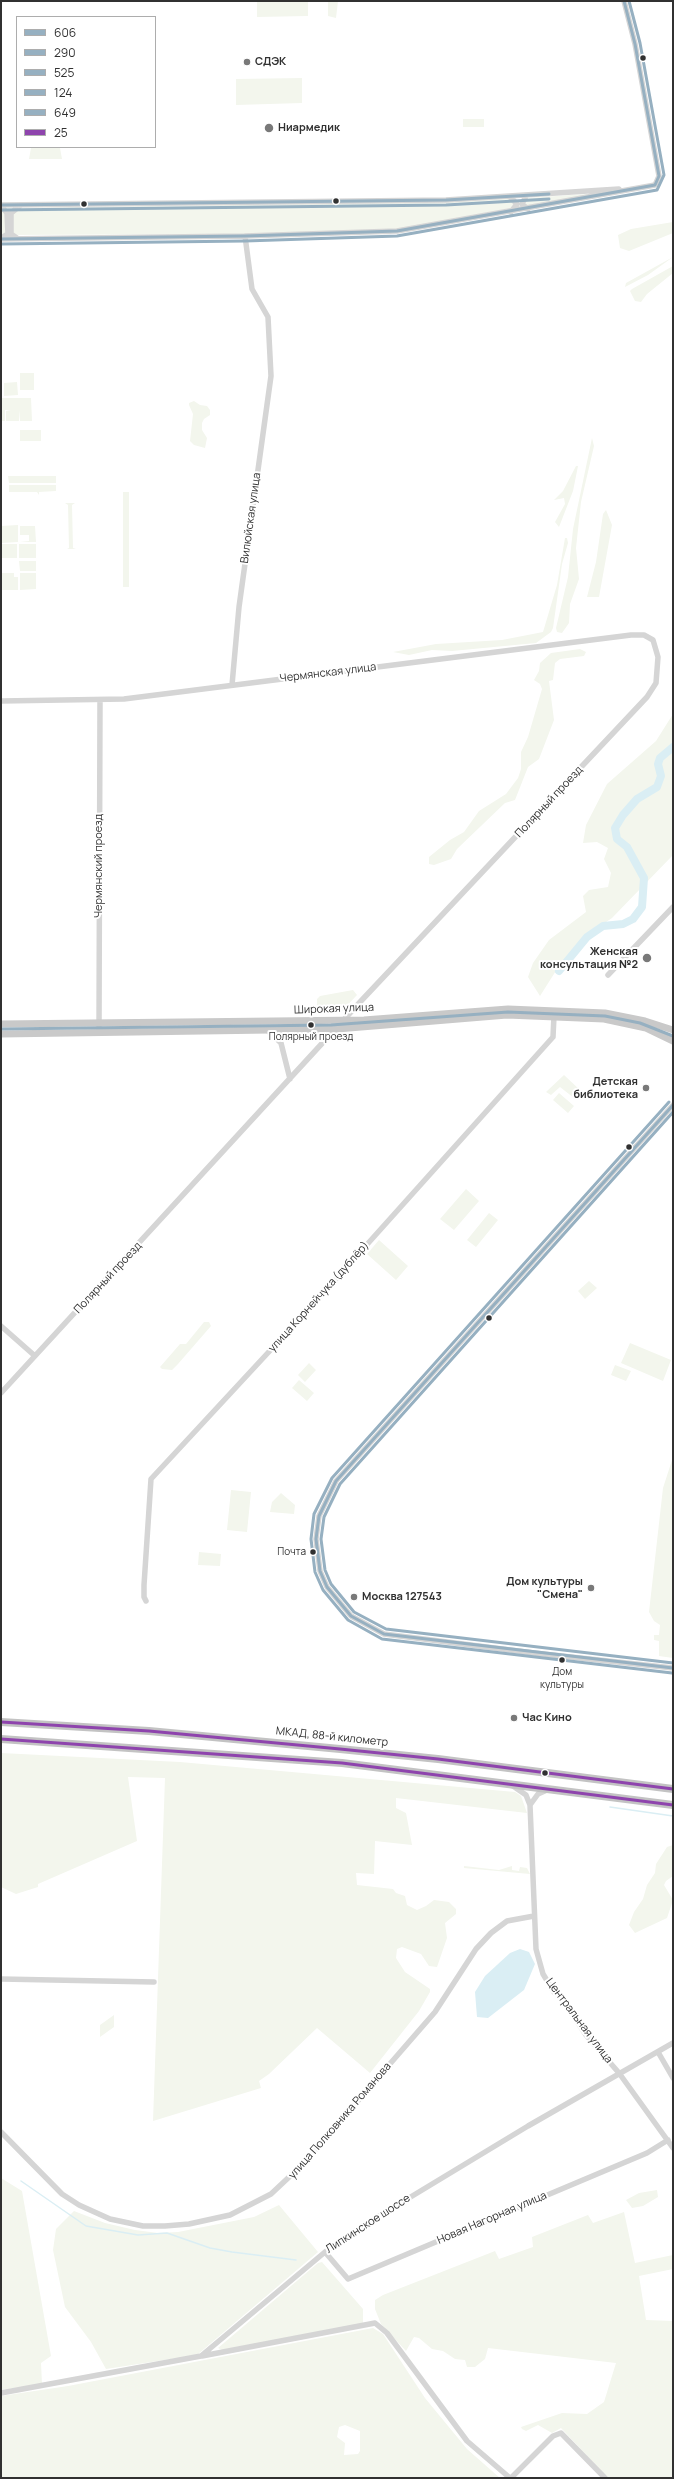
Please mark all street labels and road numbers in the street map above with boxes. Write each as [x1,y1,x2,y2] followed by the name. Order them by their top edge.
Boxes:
[238,472,264,564] street label: Вилюйская улица
[279,661,377,685] street label: Чермянская улица
[512,763,586,841] street label: Полярный проезд
[92,814,106,918] street label: Чермянский проезд
[294,1001,374,1017] street label: Широкая улица
[71,1239,145,1317] street label: Полярный проезд
[266,1239,372,1355] street label: улица Корнейчука (дублёр)
[275,1725,389,1749] street label: МКАД, 88-й километр
[543,1976,615,2066] street label: Центральная улица
[286,2060,394,2182] street label: улица Полковника Романова
[435,2189,549,2247] street label: Новая Нагорная улица
[323,2192,413,2256] street label: Липкинское шоссе

